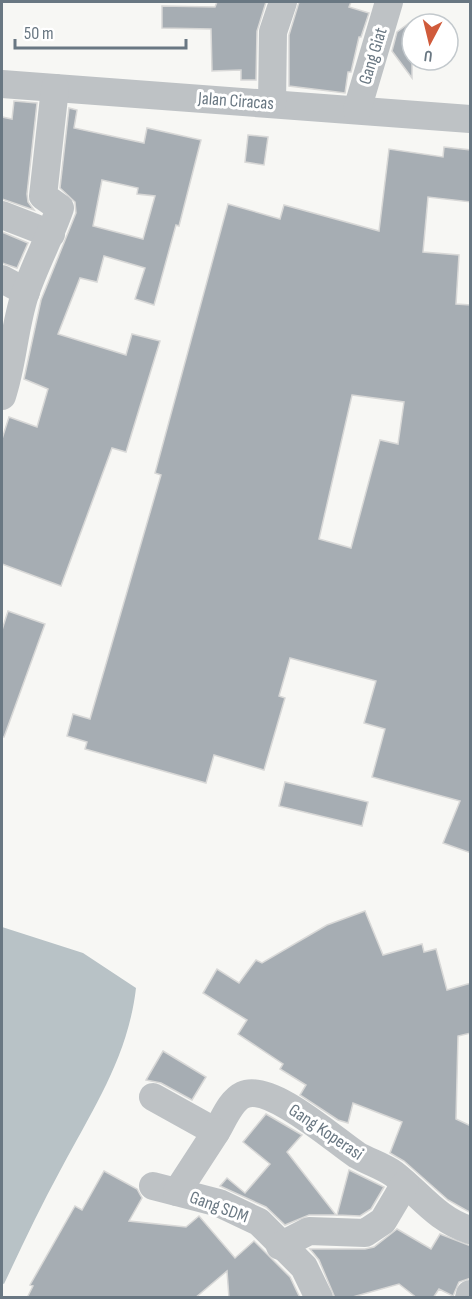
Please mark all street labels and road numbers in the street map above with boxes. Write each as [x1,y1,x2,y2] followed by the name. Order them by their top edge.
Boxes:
[354,25,392,87] street label: Gang Giat
[197,88,274,114] street label: Jalan Ciracas
[285,1099,367,1165] street label: Gang Koperasi
[187,1187,251,1227] street label: Gang SDM

